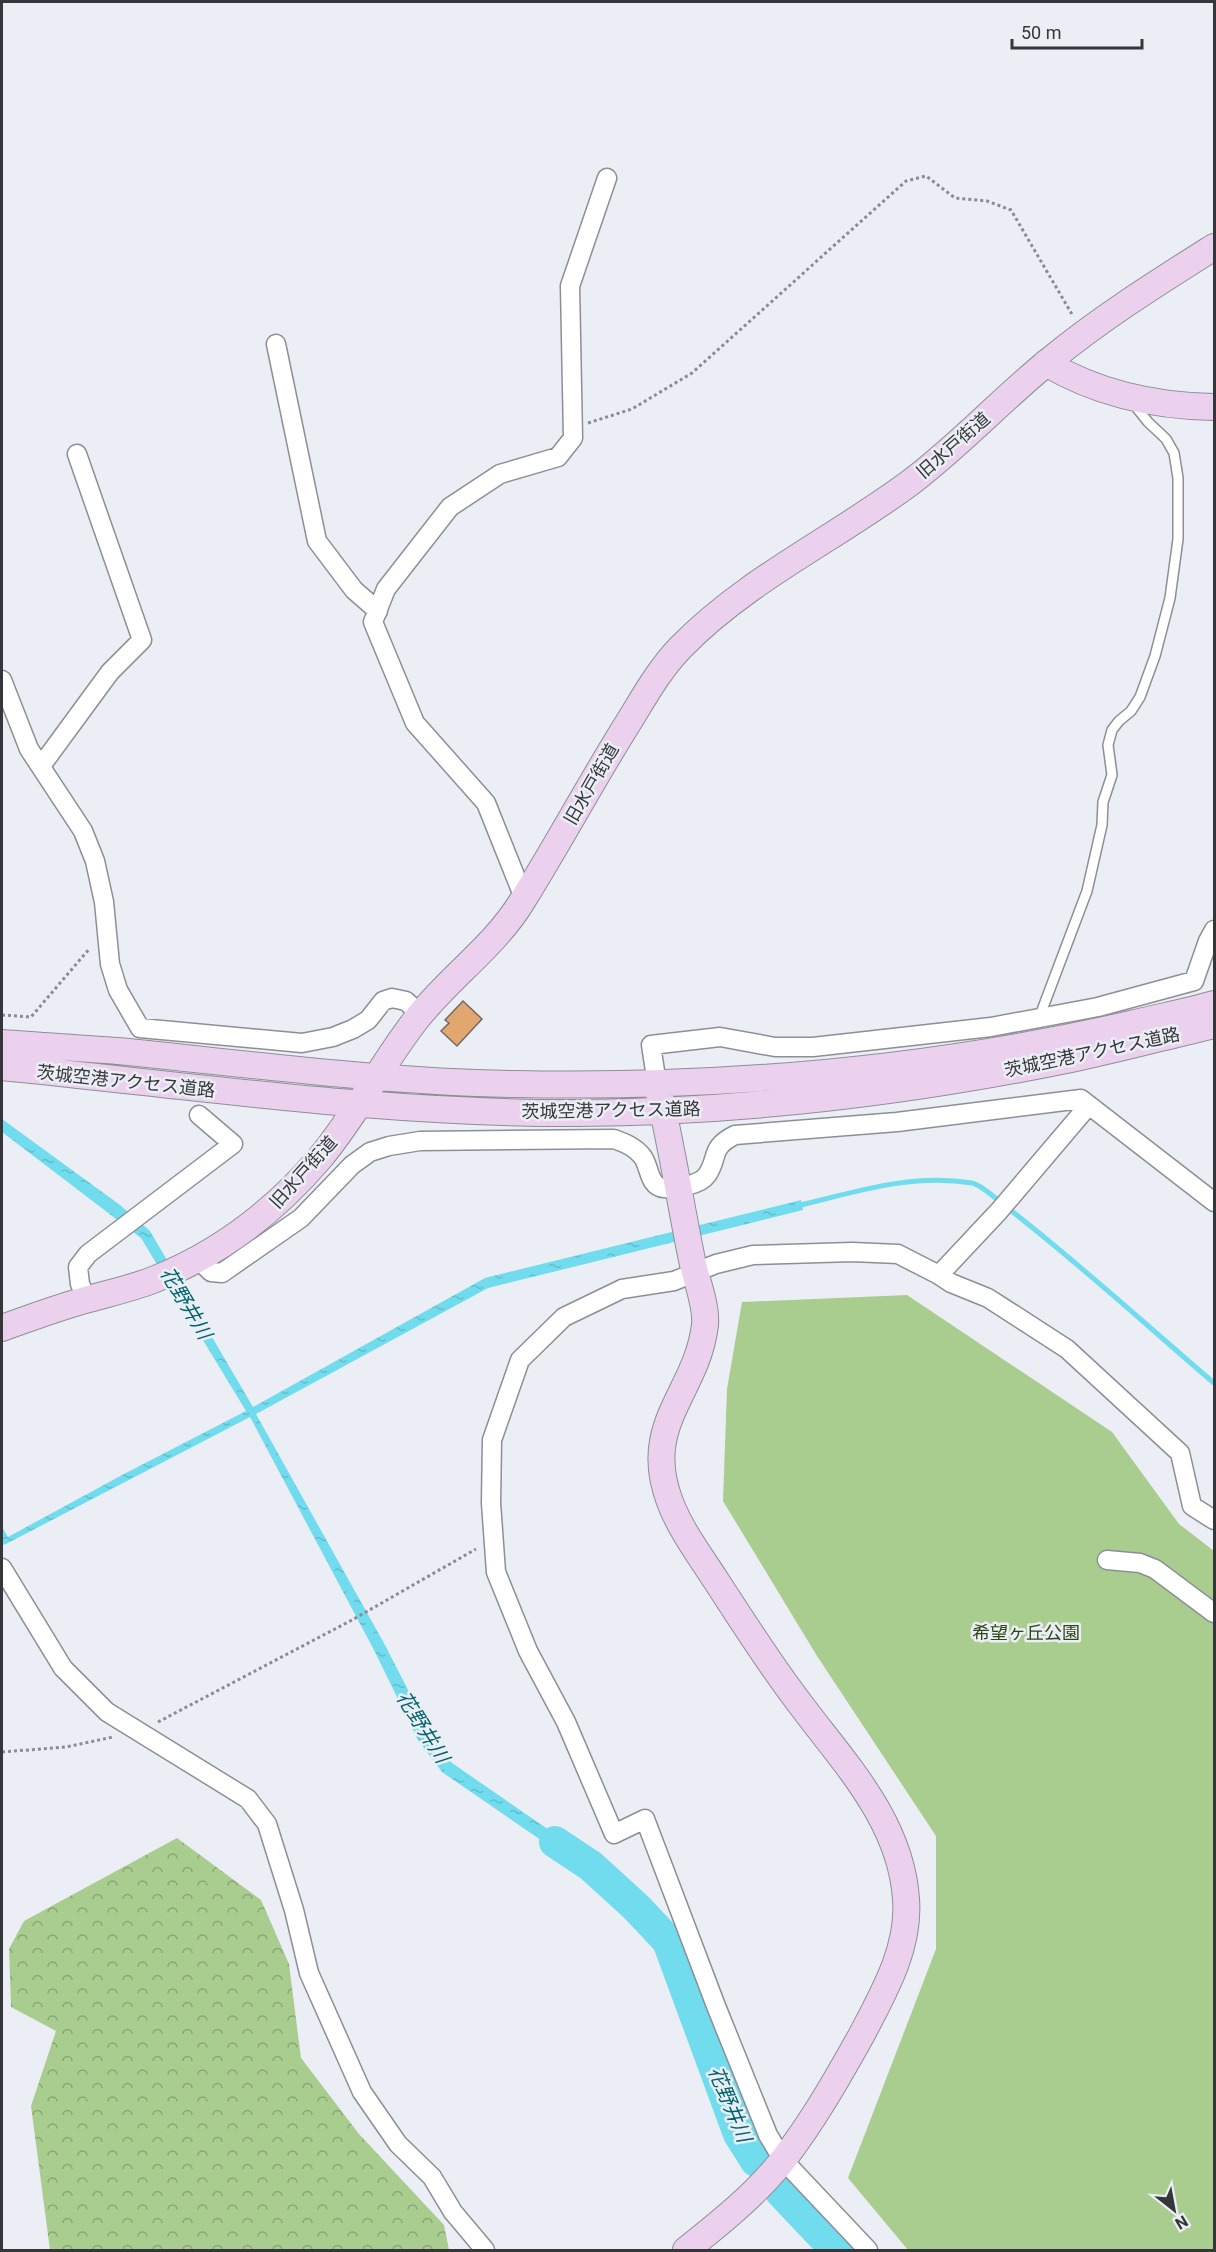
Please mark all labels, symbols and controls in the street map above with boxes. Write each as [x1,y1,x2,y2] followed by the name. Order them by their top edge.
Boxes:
[1012,12,1142,50] scale bar
[1021,22,1061,43] text: 50 m
[912,408,994,482] street label: 旧水戸街道
[559,740,623,828] street label: 旧水戸街道
[1002,1023,1182,1081] street label: 茨城空港アクセス道路
[36,1061,216,1101] street label: 茨城空港アクセス道路
[521,1098,701,1122] street label: 茨城空港アクセス道路
[265,1132,341,1212] street label: 旧水戸街道
[155,1263,218,1345] water label: 花野井川
[972,1622,1080,1643] park label: 希望ヶ丘公園
[392,1687,455,1769] water label: 花野井川
[703,2062,757,2147] water label: 花野井川
[1144,2180,1204,2240] north arrow
[1172,2211,1191,2233] text: N

